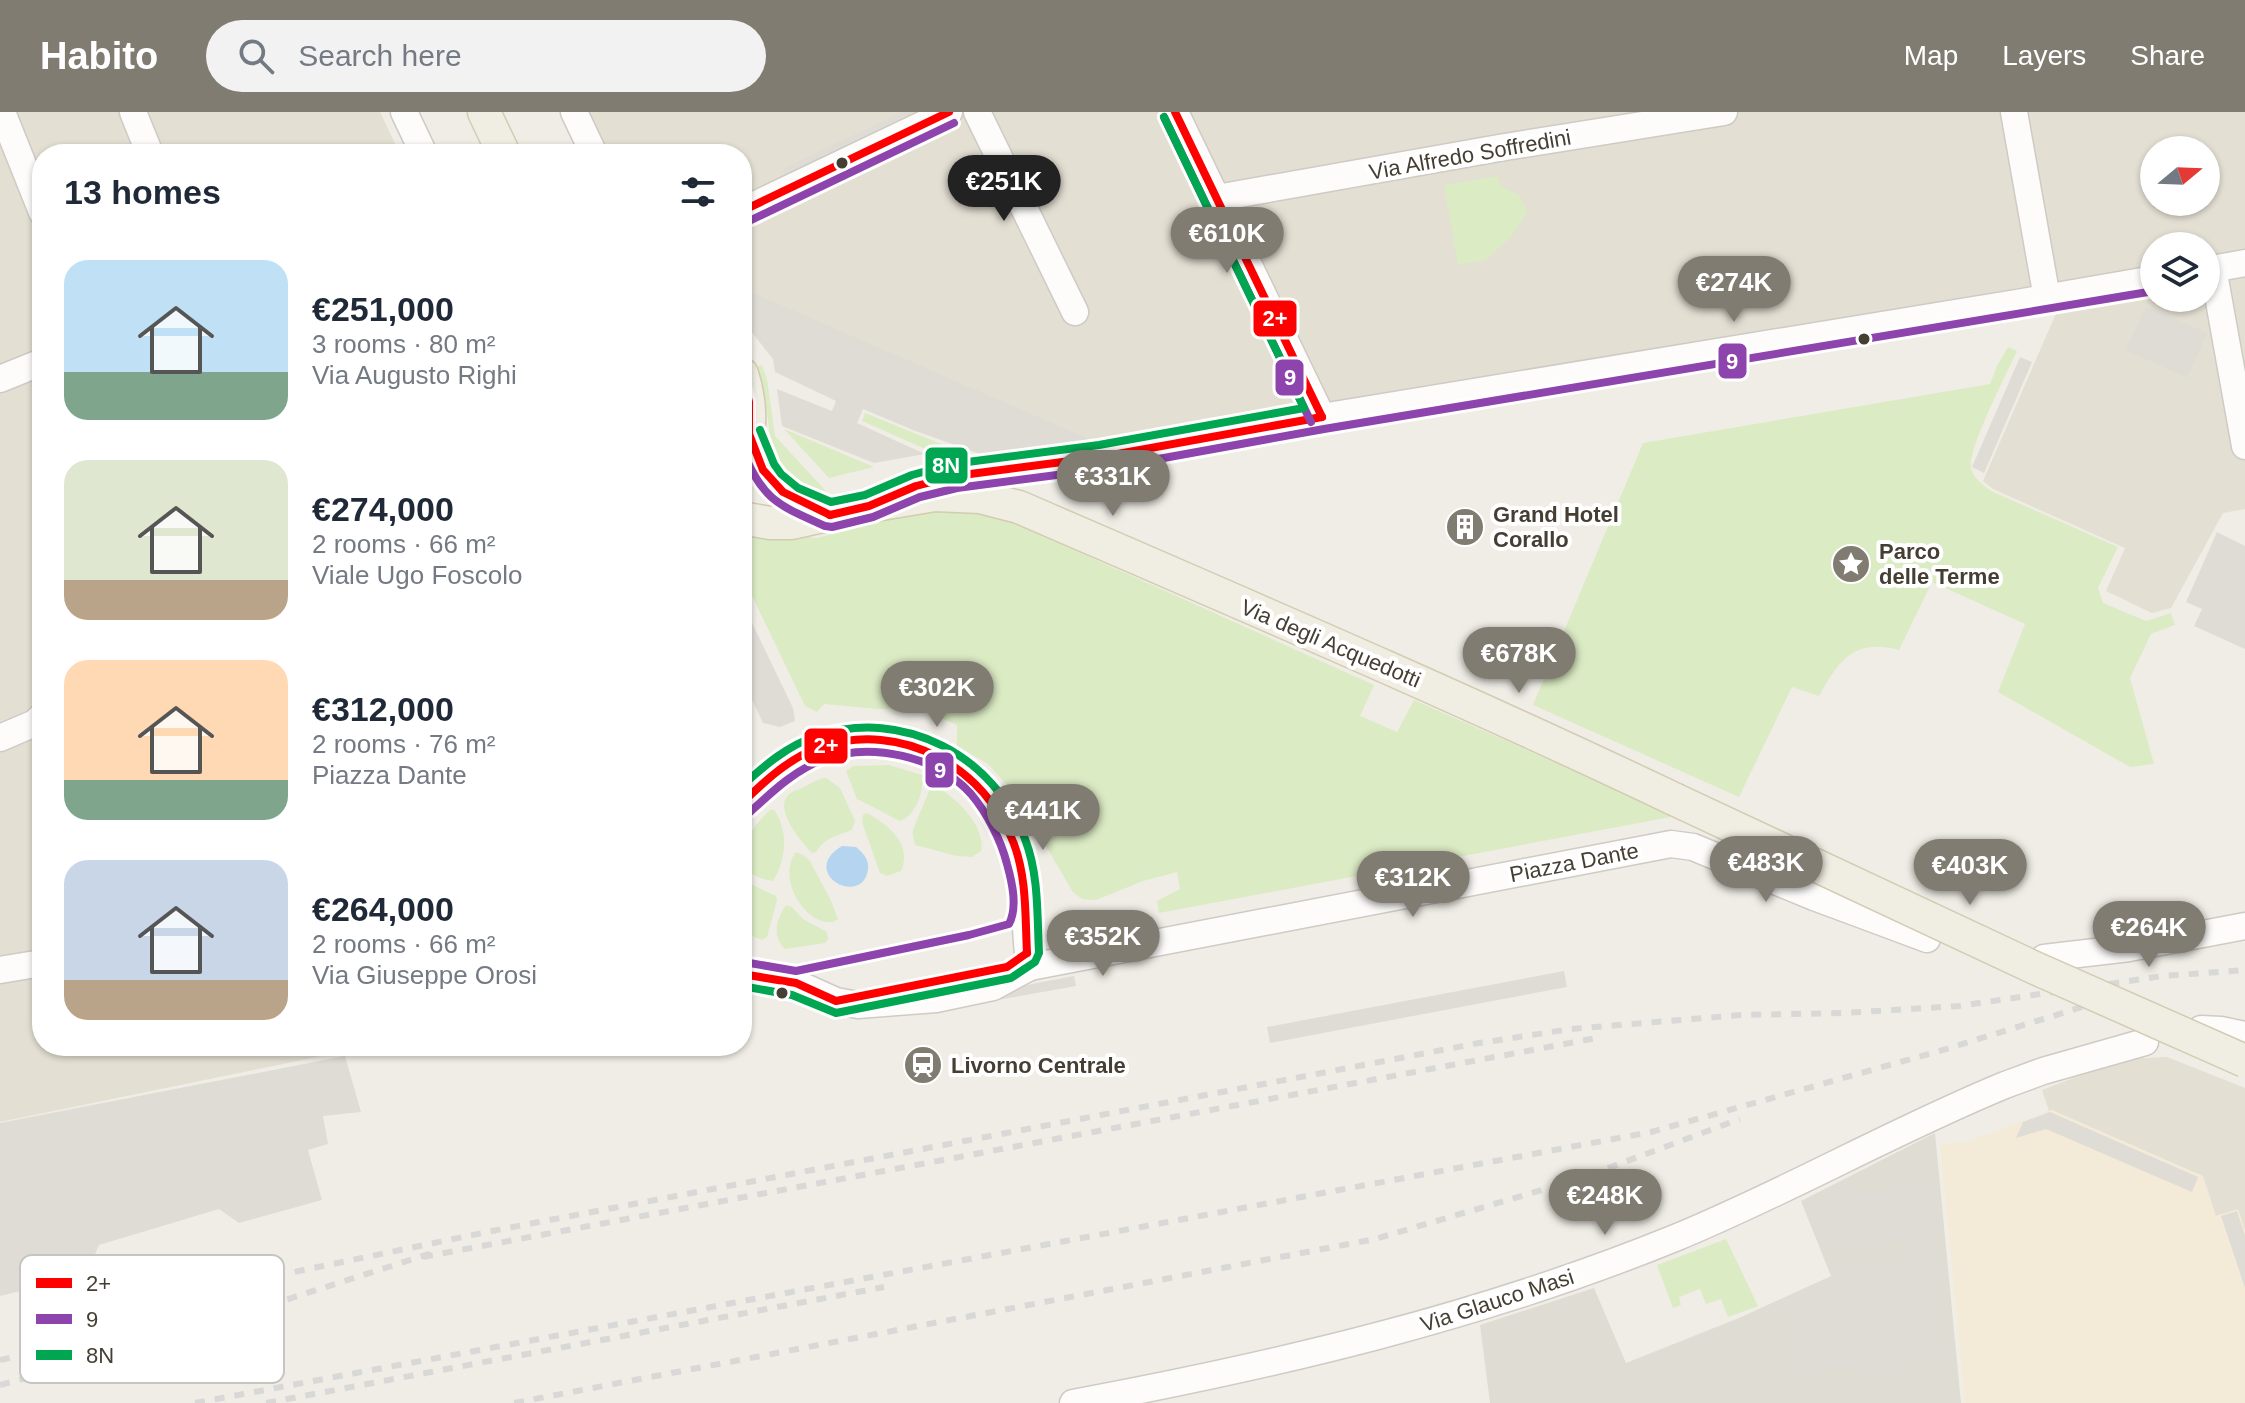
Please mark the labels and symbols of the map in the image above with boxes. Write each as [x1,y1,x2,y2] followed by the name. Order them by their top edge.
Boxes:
[1367,124,1573,185] street label: Via Alfredo Soffredini
[2140,136,2220,216] north arrow
[834,155,850,171] unlabelled marker
[948,155,1060,223] pin: €251K
[1171,207,1283,275] pin: €610K
[1678,256,1790,324] pin: €274K
[1252,299,1298,338] line badge: 2+
[1262,306,1288,331] text: 2+
[1856,331,1872,347] unlabelled marker
[1717,342,1748,380] line badge: 9
[1726,349,1738,374] text: 9
[1274,358,1305,397] line badge: 9
[1284,365,1296,390] text: 9
[924,446,969,485] line badge: 8N
[1057,450,1169,518] pin: €331K
[932,453,960,478] text: 8N
[1493,502,1619,552] place label: Grand Hotel Corallo
[1444,506,1486,548] building icon: Grand Hotel Corallo
[1879,539,2000,589] place label: Parco delle Terme
[1830,543,1872,585] place icon: Parco delle Terme
[1237,594,1424,693] street label: Via degli Acquedotti
[1463,627,1575,695] pin: €678K
[881,661,993,729] pin: €302K
[803,727,849,765] line badge: 2+
[813,733,839,758] text: 2+
[924,751,955,789] line badge: 9
[934,758,946,783] text: 9
[987,784,1099,852] pin: €441K
[1710,836,1822,904] pin: €483K
[1507,838,1641,887] street label: Piazza Dante
[1914,839,2026,907] pin: €403K
[1357,851,1469,919] pin: €312K
[2093,901,2205,969] pin: €264K
[1047,910,1159,978] pin: €352K
[774,985,790,1001] unlabelled marker
[902,1044,944,1086] station icon: Livorno Centrale
[951,1053,1126,1078] place label: Livorno Centrale
[1549,1169,1661,1237] pin: €248K
[20,1255,284,1383] legend
[1417,1264,1577,1337] street label: Via Glauco Masi
[86,1271,111,1296] text: 2+
[86,1307,98,1332] text: 9
[86,1343,114,1368] text: 8N

